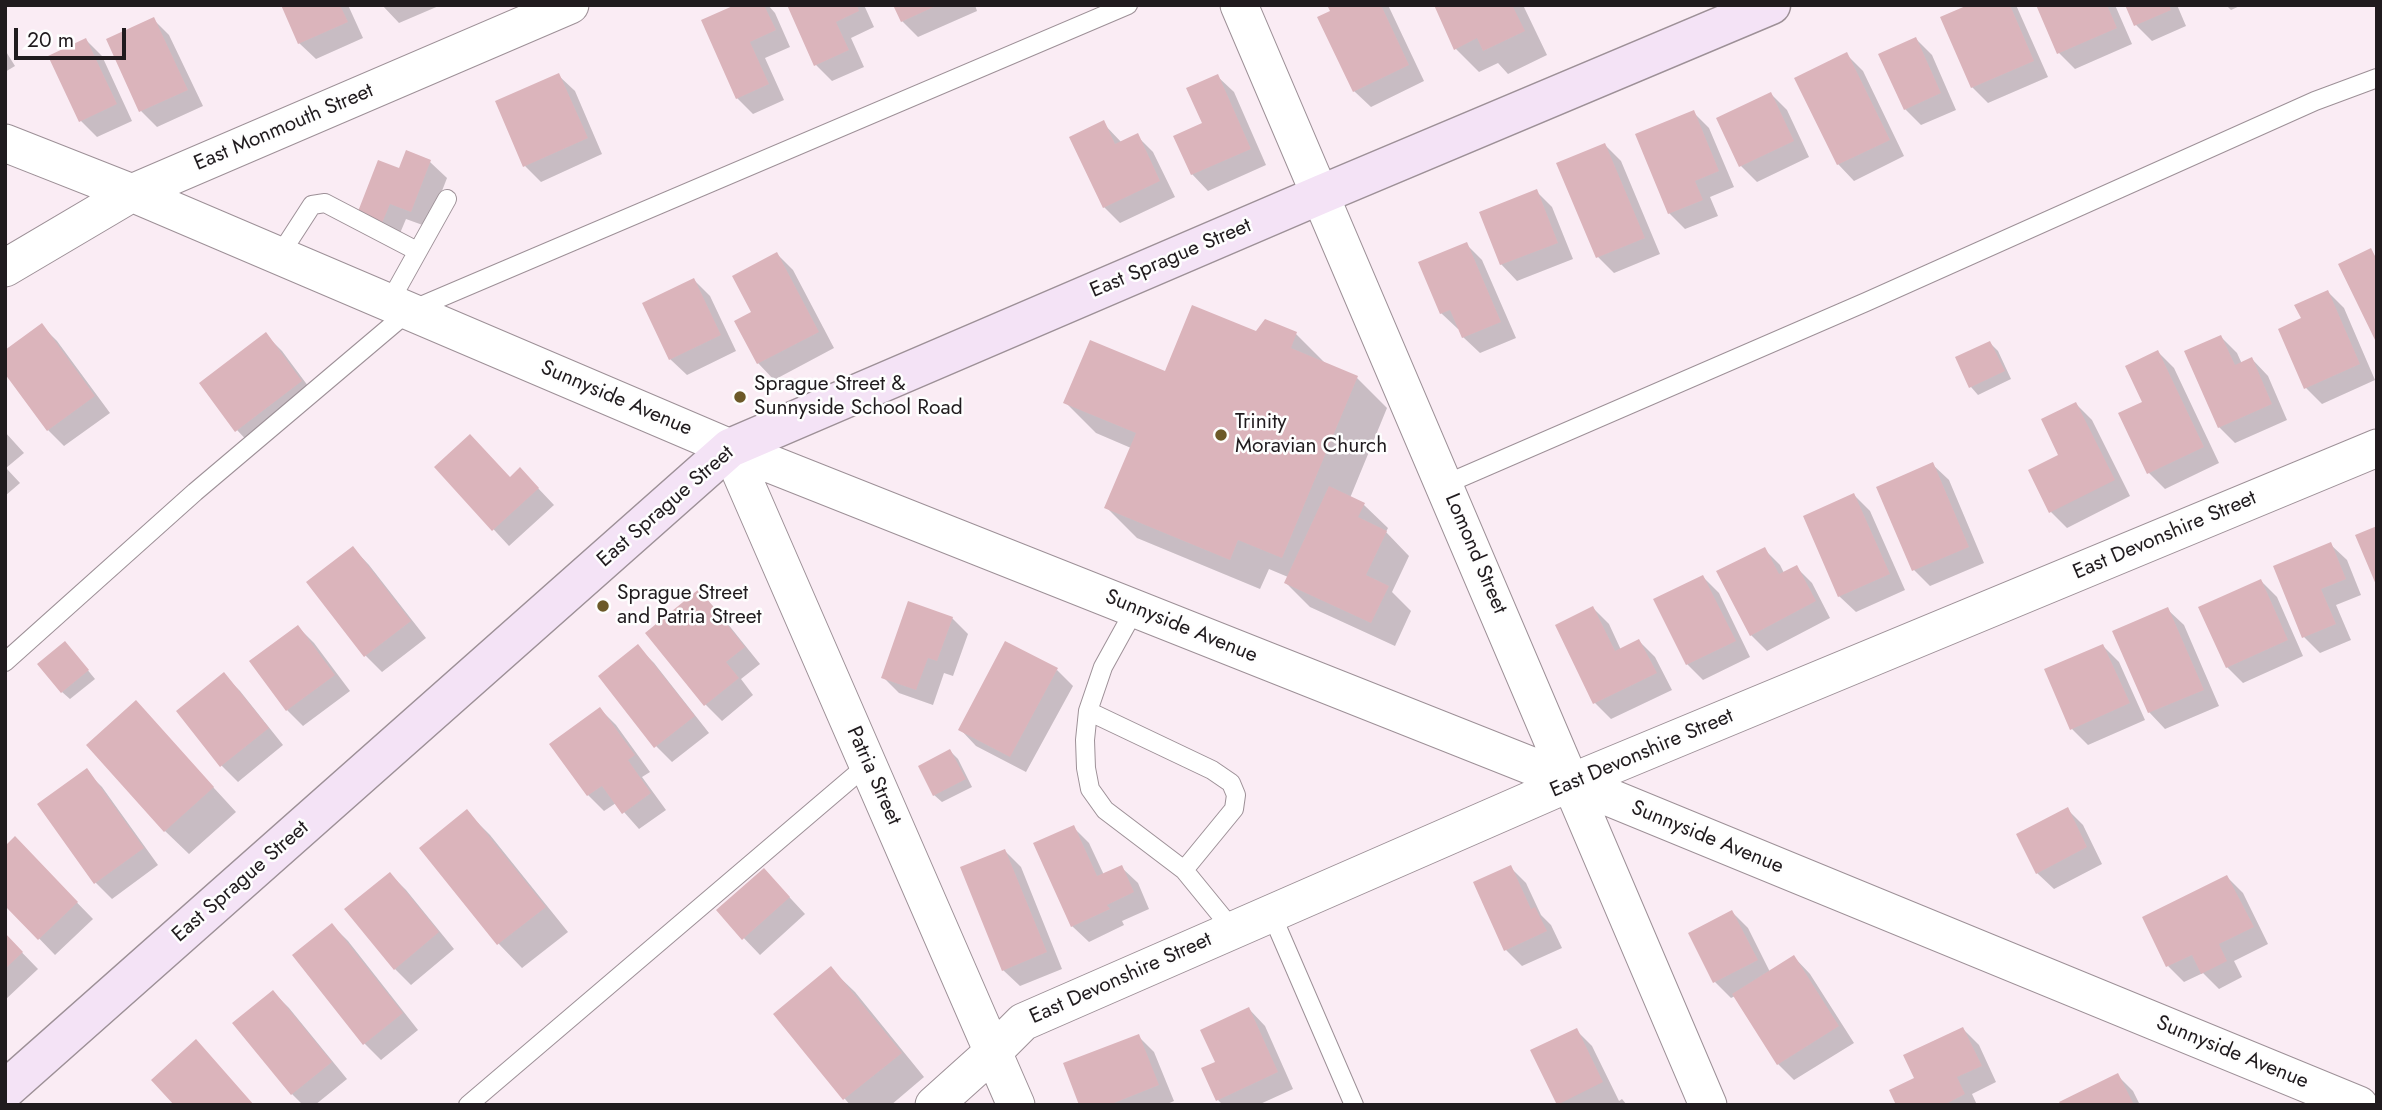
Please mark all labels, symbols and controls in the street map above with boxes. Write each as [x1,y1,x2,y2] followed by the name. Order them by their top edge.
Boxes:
[18,14,130,58] scale bar
[27,25,74,55] text: 20 m
[191,79,377,177] street label: East Monmouth Street
[1087,214,1255,304] street label: East Sprague Street
[536,356,696,442] street label: Sunnyside Avenue
[754,372,963,422] place label: Sprague Street & Sunnyside School Road
[732,389,748,405] marker: Sprague Street & Sunnyside School Road
[1235,410,1387,460] place label: Trinity Moravian Church
[1213,427,1229,443] marker: Trinity Moravian Church
[593,441,739,573] street label: East Sprague Street
[2070,486,2260,586] street label: East Devonshire Street
[1438,490,1512,618] street label: Lomond Street
[617,581,762,631] place label: Sprague Street and Patria Street
[1101,585,1261,669] street label: Sunnyside Avenue
[595,598,611,614] marker: Sprague Street and Patria Street
[1547,704,1737,804] street label: East Devonshire Street
[840,723,906,829] street label: Patria Street
[1627,796,1787,880] street label: Sunnyside Avenue
[168,816,314,948] street label: East Sprague Street
[1026,927,1216,1031] street label: East Devonshire Street
[2152,1011,2312,1095] street label: Sunnyside Avenue

